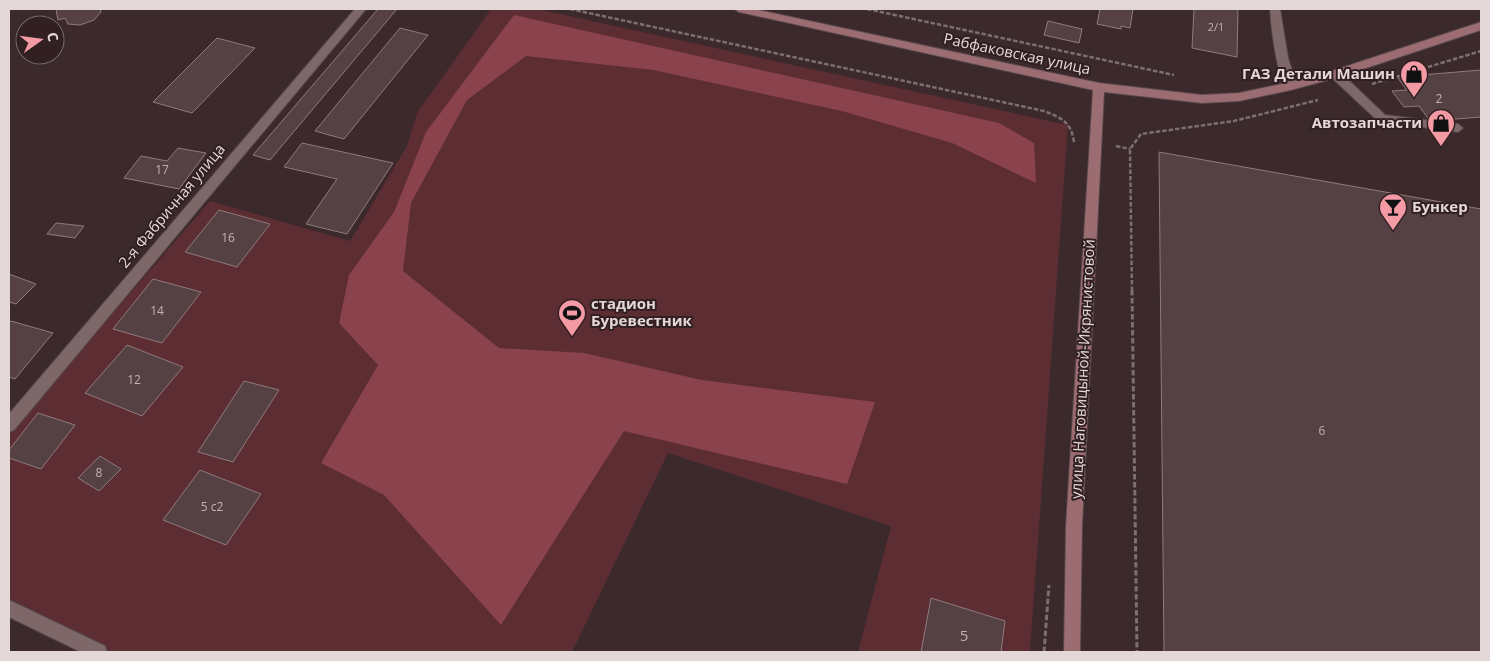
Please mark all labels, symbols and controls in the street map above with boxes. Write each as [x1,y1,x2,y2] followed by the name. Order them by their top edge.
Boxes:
[15,15,65,65] north arrow
[1208,19,1224,34] house number: 2/1
[942,28,1092,78] street label: Рабфаковская улица
[43,30,63,43] text: С
[1399,59,1429,98] shop icon: ГАЗ Детали Машин
[1242,63,1395,83] place label: ГАЗ Детали Машин
[1436,90,1443,107] house number: 2
[1426,108,1456,147] shop icon: Автозапчасти
[1312,112,1422,132] place label: Автозапчасти
[113,139,229,272] street label: 2-я Фабричная улица
[155,161,169,178] house number: 17
[1378,192,1408,231] bar icon: Бункер
[1412,196,1468,216] place label: Бункер
[221,229,235,246] house number: 16
[1065,239,1099,499] street label: улица Наговицыной-Икрянистовой
[591,293,693,330] place label: стадион Буревестник
[557,298,587,337] sports icon: стадион Буревестник
[150,302,164,319] house number: 14
[127,371,141,388] house number: 12
[1319,422,1326,439] house number: 6
[96,464,103,481] house number: 8
[201,498,223,515] house number: 5 с2
[960,625,968,645] house number: 5

